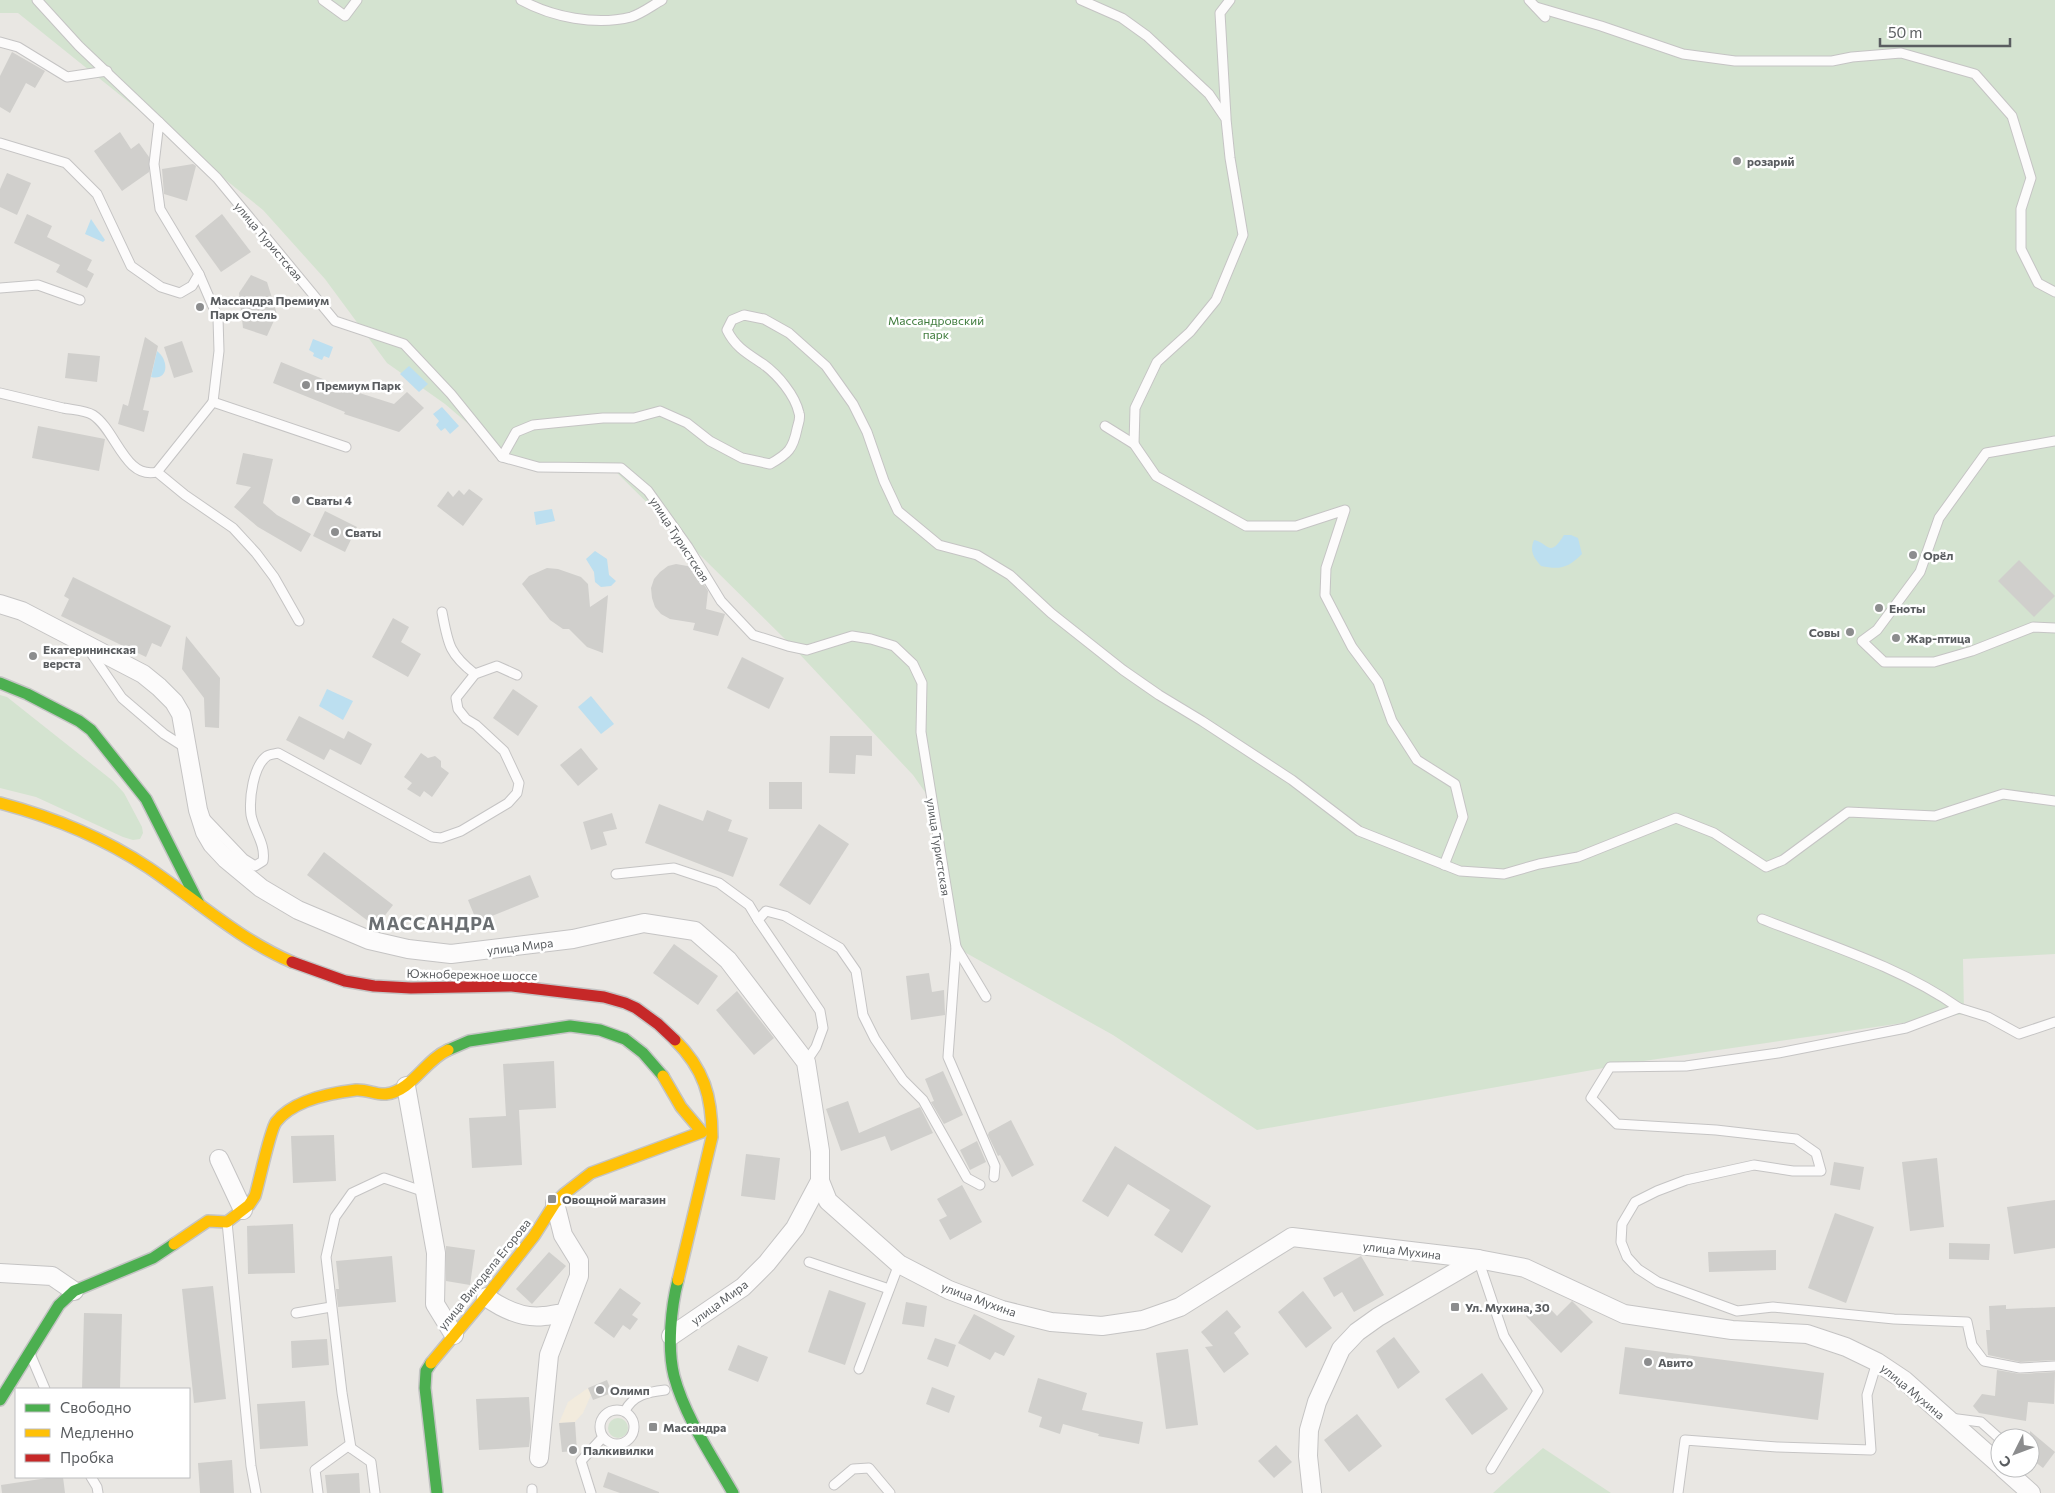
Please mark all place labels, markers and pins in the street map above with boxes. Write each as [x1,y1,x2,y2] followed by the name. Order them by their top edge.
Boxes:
[1747,154,1794,168] place label: розарий
[1731,155,1743,167] marker: розарий
[210,293,329,321] place label: Массандра Премиум Парк Отель
[194,301,206,313] marker: Массандра Премиум Парк Отель
[316,378,401,392] place label: Премиум Парк
[300,379,312,391] marker: Премиум Парк
[306,493,352,507] place label: Сваты 4
[290,494,302,506] marker: Сваты 4
[345,525,381,539] place label: Сваты
[329,526,341,538] marker: Сваты
[1923,548,1953,562] place label: Орёл
[1907,549,1919,561] marker: Орёл
[1889,601,1925,615] place label: Еноты
[1873,602,1885,614] marker: Еноты
[1809,625,1840,639] place label: Совы
[1844,626,1856,638] marker: Совы
[1906,631,1970,645] place label: Жар-птица
[1890,632,1902,644] marker: Жар-птица
[43,642,136,670] place label: Екатерининская верста
[27,650,39,662] marker: Екатерининская верста
[562,1192,666,1206] place label: Овощной магазин
[546,1193,558,1205] marker: Овощной магазин
[1465,1300,1550,1314] place label: Ул. Мухина, 30
[1449,1301,1461,1313] marker: Ул. Мухина, 30
[1658,1355,1693,1369] place label: Авито
[1642,1356,1654,1368] marker: Авито
[610,1383,650,1397] place label: Олимп
[594,1384,606,1396] marker: Олимп
[663,1420,726,1434] place label: Массандра
[647,1421,659,1433] marker: Массандра
[583,1443,654,1457] place label: Палкивилки
[567,1444,579,1456] marker: Палкивилки

